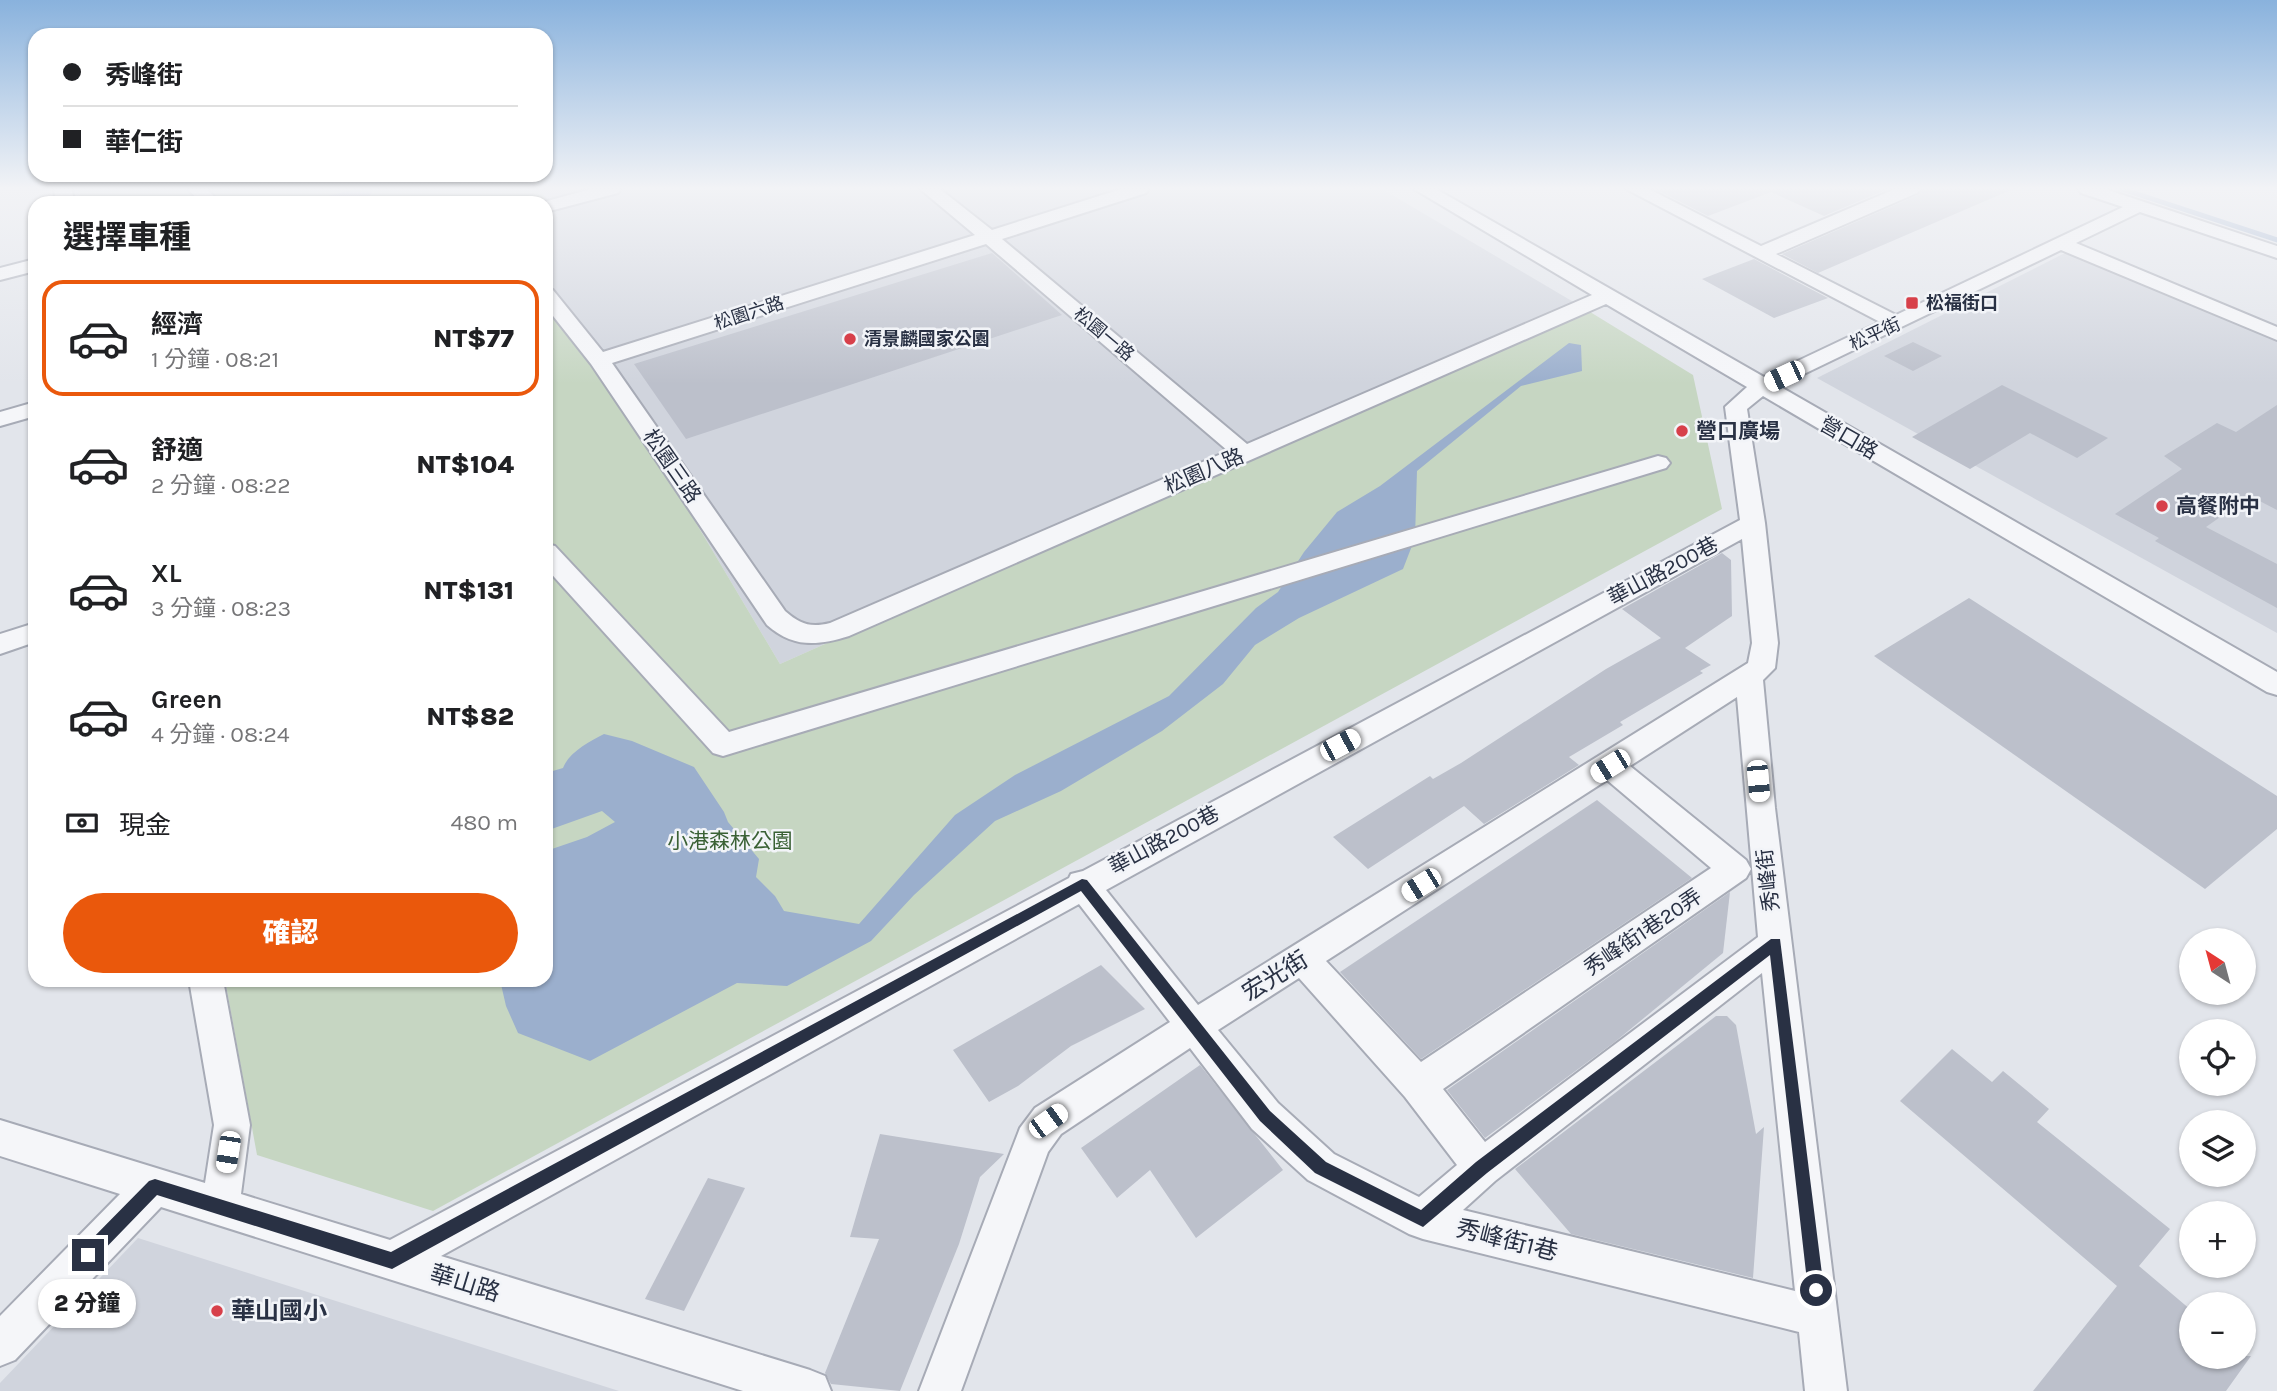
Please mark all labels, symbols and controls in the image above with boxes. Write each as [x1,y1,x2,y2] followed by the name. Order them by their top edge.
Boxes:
[105,60,183,91] text: 秀峰街
[105,127,183,158] text: 華仁街
[63,219,191,256] text: 選擇車種
[711,291,787,335] street label: 松園六路
[1926,292,1998,314] place label: 松福街口
[1904,295,1920,311] marker: 松福街口
[1069,302,1139,366] street label: 松園一路
[67,307,130,370] icon: car
[151,309,203,340] text: 經濟
[1846,313,1904,355] street label: 松平街
[433,323,514,354] text: NT$77
[864,328,990,350] place label: 清景麟國家公園
[842,331,858,347] marker: 清景麟國家公園
[151,346,279,373] text: 1 分鐘 · 08:21
[1761,358,1808,394] car
[1816,412,1882,464] street label: 營口路
[1696,419,1780,443] place label: 營口廣場
[1674,423,1690,439] marker: 營口廣場
[638,425,706,507] street label: 松園三路
[67,433,130,496] icon: car
[151,435,203,466] text: 舒適
[1161,444,1247,498] street label: 松園八路
[416,449,514,480] text: NT$104
[151,472,291,499] text: 2 分鐘 · 08:22
[2176,494,2260,518] place label: 高餐附中
[2154,498,2170,514] marker: 高餐附中
[1604,532,1722,610] street label: 華山路200巷
[151,558,182,589] text: XL
[67,559,130,622] icon: car
[423,575,514,606] text: NT$131
[151,595,291,622] text: 3 分鐘 · 08:23
[151,684,223,715] text: Green
[67,685,130,748] icon: car
[426,701,514,732] text: NT$82
[151,721,290,748] text: 4 分鐘 · 08:24
[1317,726,1364,764] car
[1587,746,1634,786] car
[1746,759,1771,803] car
[1105,801,1223,879] street label: 華山路200巷
[63,804,101,842] icon: cash
[450,809,518,836] text: 480 m
[119,810,171,841] text: 現金
[667,829,793,853] park label: 小港森林公園
[1752,847,1784,913] street label: 秀峰街
[1398,865,1445,905] car
[1580,884,1706,980] street label: 秀峰街1巷20弄
[63,893,518,973] button: 確認
[2179,928,2256,1004] north arrow
[2179,928,2256,1369] map controls
[1237,945,1313,1007] street label: 宏光街
[2179,1019,2256,1096] button: locate
[1025,1100,1072,1142] car
[2179,1110,2256,1187] button: layers
[215,1130,242,1174] car
[2179,1201,2256,1278] button: +
[1453,1214,1561,1266] street label: 秀峰街1巷
[72,1239,104,1271] route end
[426,1259,504,1307] street label: 華山路
[1800,1274,1832,1306] route start
[39,1280,137,1328] callout: 2 分鐘
[54,1290,120,1317] text: 2 分鐘
[2179,1292,2256,1369] button: −
[231,1297,327,1325] place label: 華山國小
[209,1303,225,1319] marker: 華山國小

